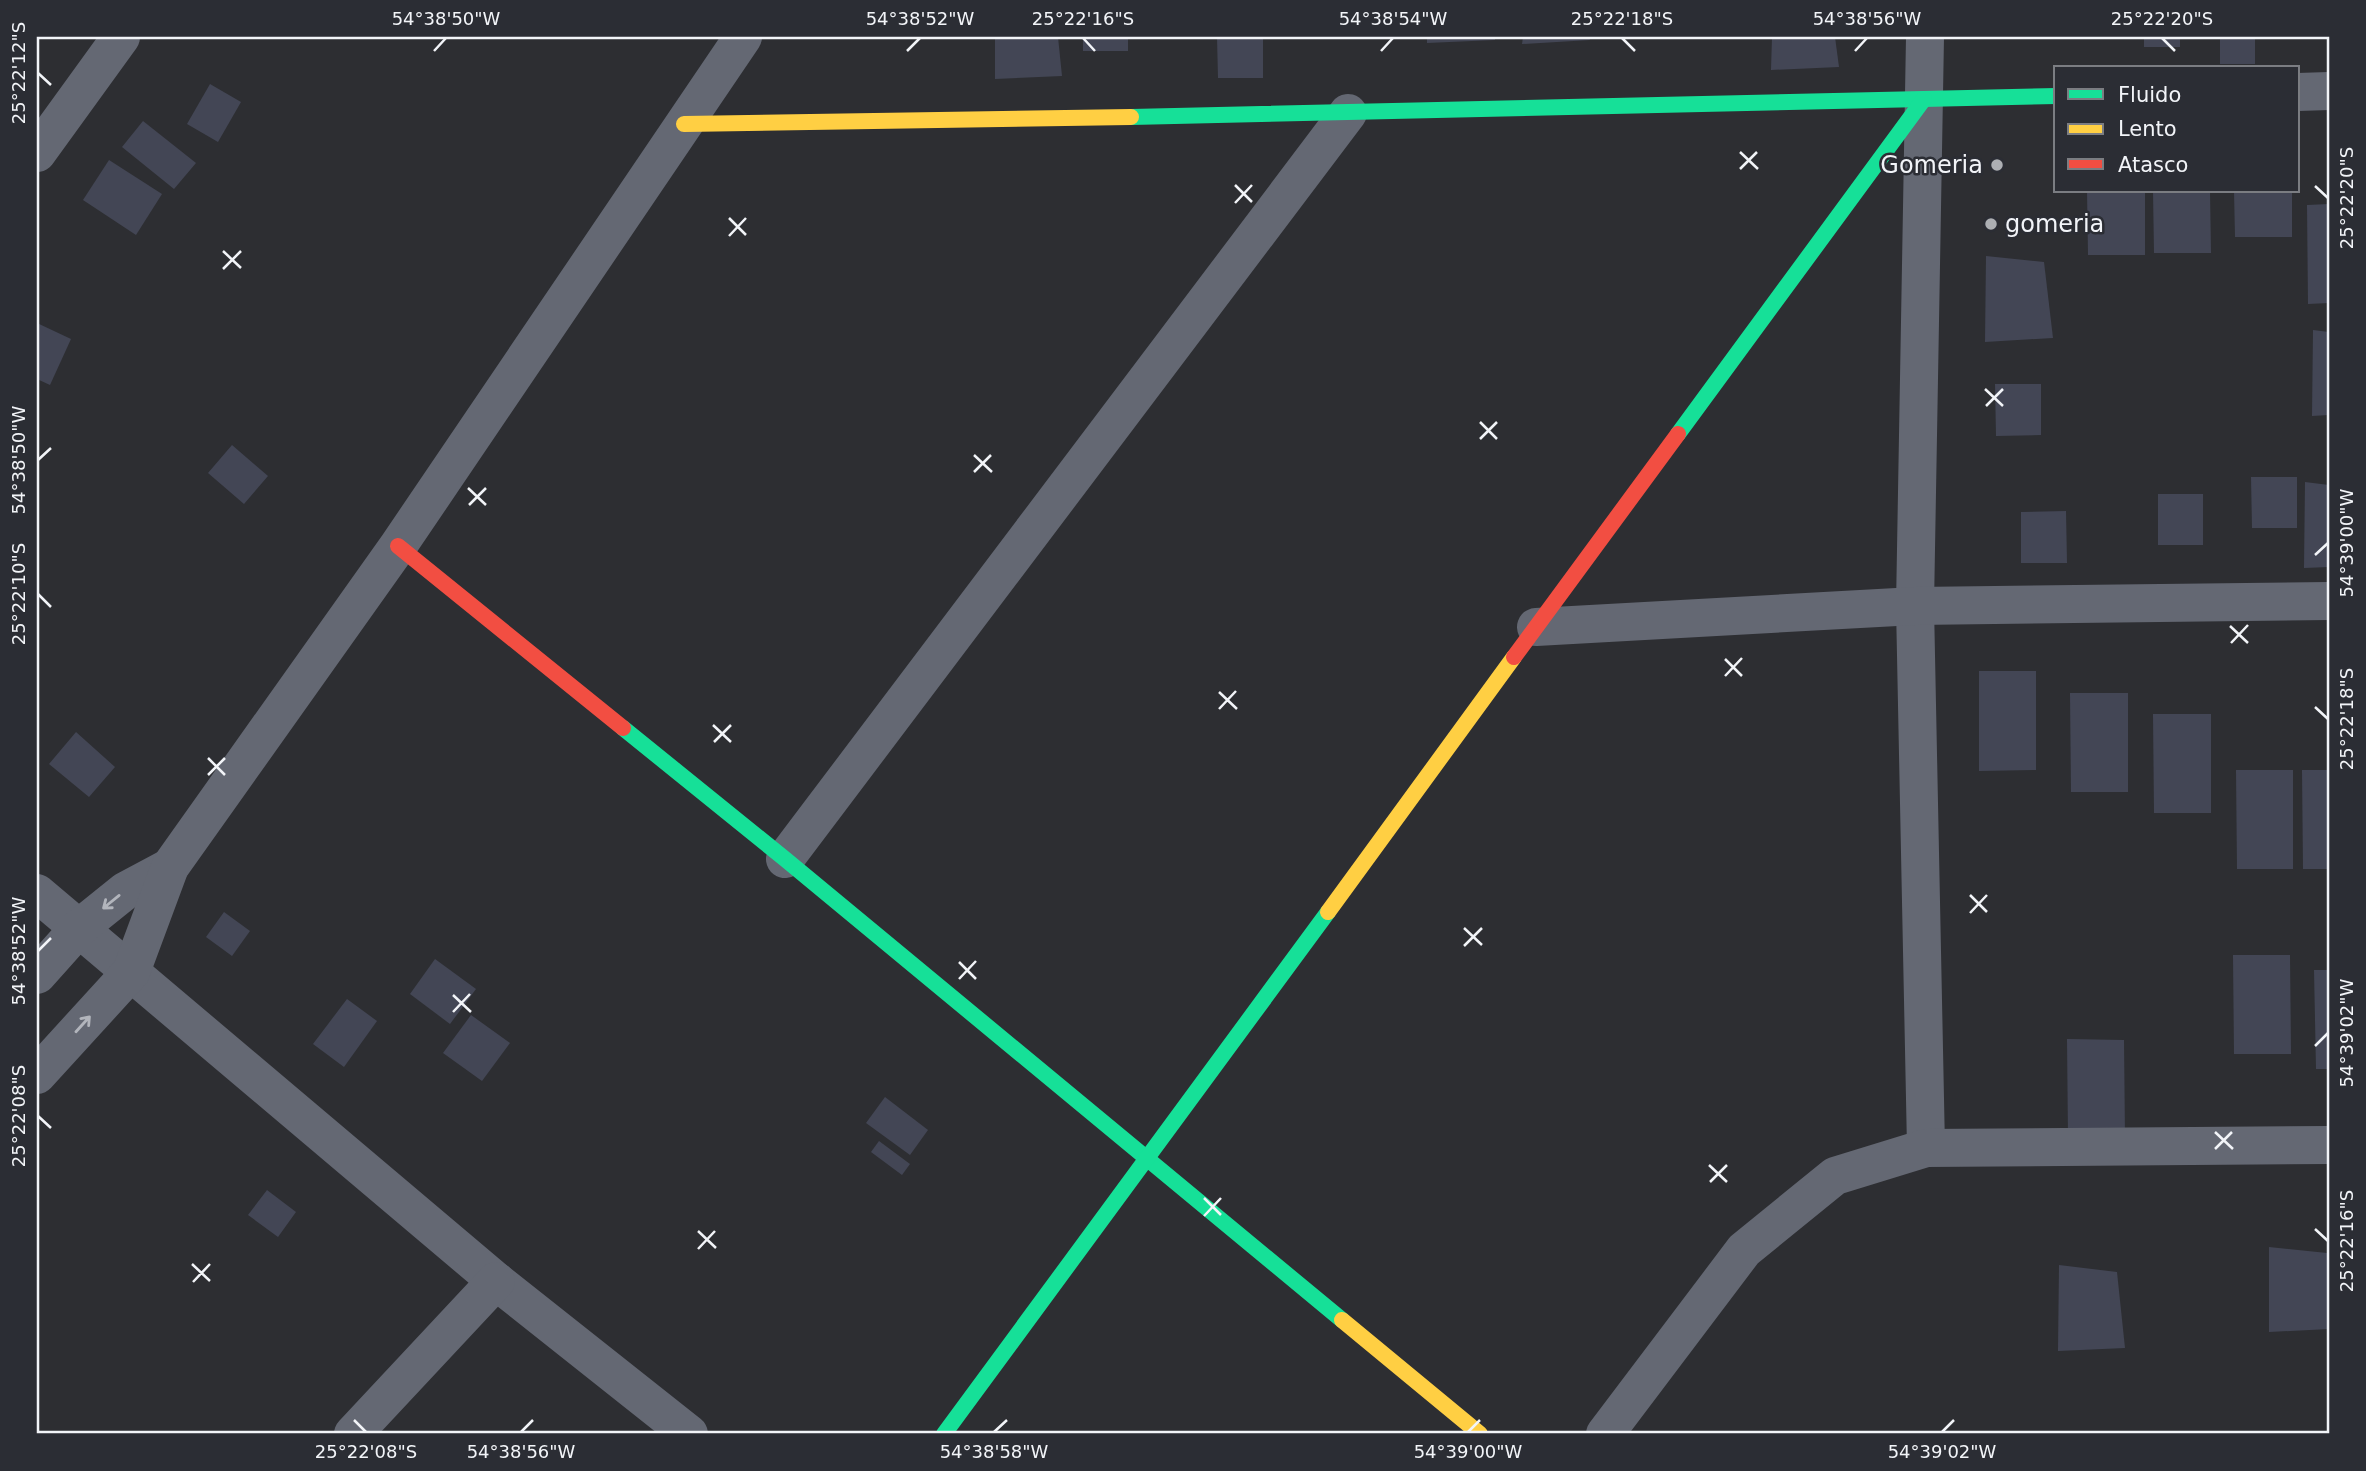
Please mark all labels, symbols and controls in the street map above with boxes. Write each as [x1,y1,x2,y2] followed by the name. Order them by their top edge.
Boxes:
[392,8,501,29] text: 54°38'50"W
[866,8,975,29] text: 54°38'52"W
[1032,8,1134,29] text: 25°22'16"S
[1339,8,1448,29] text: 54°38'54"W
[1571,8,1673,29] text: 25°22'18"S
[1813,8,1922,29] text: 54°38'56"W
[2111,8,2213,29] text: 25°22'20"S
[8,22,29,124] text: 25°22'12"S
[2054,66,2300,192] legend
[2118,83,2181,107] text: Fluido
[2118,117,2177,141] text: Lento
[2336,147,2357,249] text: 25°22'20"S
[1880,151,1983,179] place label: Gomeria
[2118,153,2188,177] text: Atasco
[1989,157,2005,173] marker: Gomeria
[2005,210,2104,238] place label: gomeria
[1983,216,1999,232] marker: gomeria
[8,405,29,514] text: 54°38'50"W
[2336,488,2357,597] text: 54°39'00"W
[8,543,29,645] text: 25°22'10"S
[2336,668,2357,770] text: 25°22'18"S
[103,894,121,909] one-way arrow
[8,896,29,1005] text: 54°38'52"W
[2336,978,2357,1087] text: 54°39'02"W
[75,1016,91,1034] one-way arrow
[8,1065,29,1167] text: 25°22'08"S
[2336,1190,2357,1292] text: 25°22'16"S
[315,1441,417,1462] text: 25°22'08"S
[467,1441,576,1462] text: 54°38'56"W
[940,1441,1049,1462] text: 54°38'58"W
[1414,1441,1523,1462] text: 54°39'00"W
[1888,1441,1997,1462] text: 54°39'02"W

